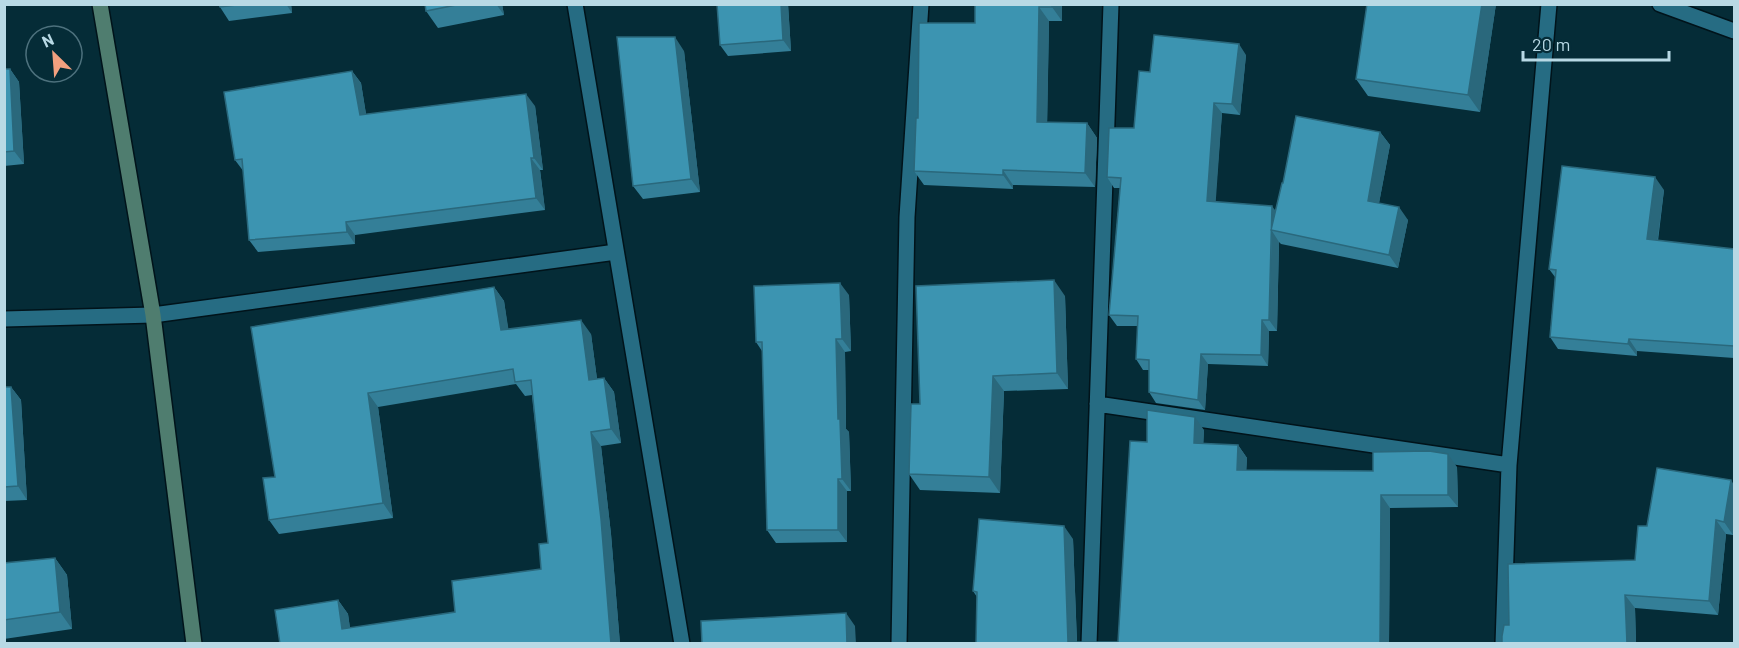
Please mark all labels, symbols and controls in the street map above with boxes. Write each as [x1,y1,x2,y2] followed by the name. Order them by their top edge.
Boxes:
[24,24,84,84] north arrow
[1523,24,1668,62] scale bar
[39,29,56,51] text: N
[1532,33,1570,55] text: 20 m

